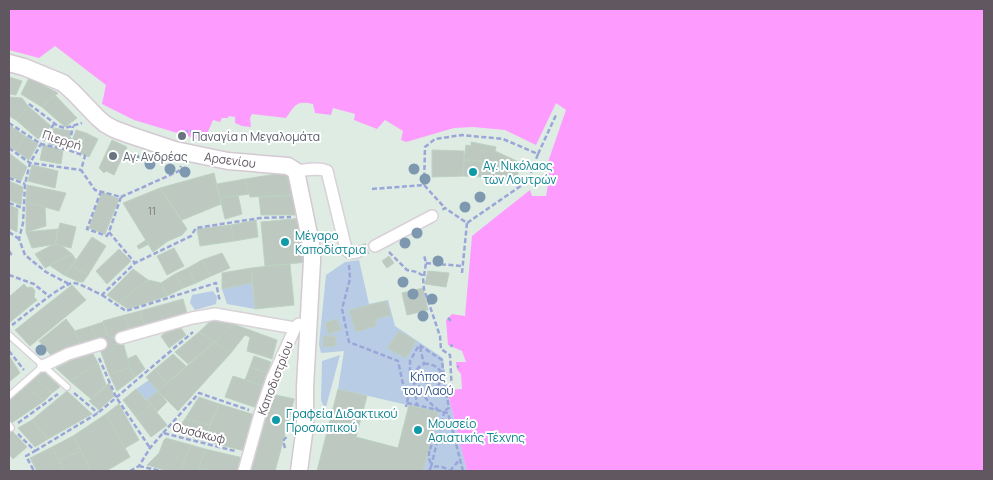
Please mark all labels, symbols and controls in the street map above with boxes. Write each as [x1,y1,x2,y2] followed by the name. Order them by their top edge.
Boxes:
[40,126,84,154] street label: Πιερρή
[192,128,320,145] place label: Παναγία η Μεγαλομάτα
[176,130,188,142] marker: Παναγία η Μεγαλομάτα
[123,148,188,165] place label: Αγ. Ανδρέας
[203,148,257,172] street label: Αρσενίου
[107,150,119,162] marker: Αγ. Ανδρέας
[483,157,556,188] place label: Αγ. Νικόλαος των Λουτρών
[467,166,479,178] marker: Αγ. Νικόλαος των Λουτρών
[148,204,156,218] house number: 11
[295,227,366,258] place label: Μέγαρο Καποδίστρια
[279,236,291,248] marker: Μέγαρο Καποδίστρια
[253,339,297,417] street label: Καποδιστρίου
[402,368,454,399] park label: Κήπος του Λαού
[286,405,398,436] place label: Γραφεία Διδακτικού Προσωπικού
[270,414,282,426] marker: Γραφεία Διδακτικού Προσωπικού
[428,415,525,446] place label: Μουσείο Ασιατικής Τέχνης
[171,418,228,448] street label: Ουσάκωφ
[412,424,424,436] marker: Μουσείο Ασιατικής Τέχνης

